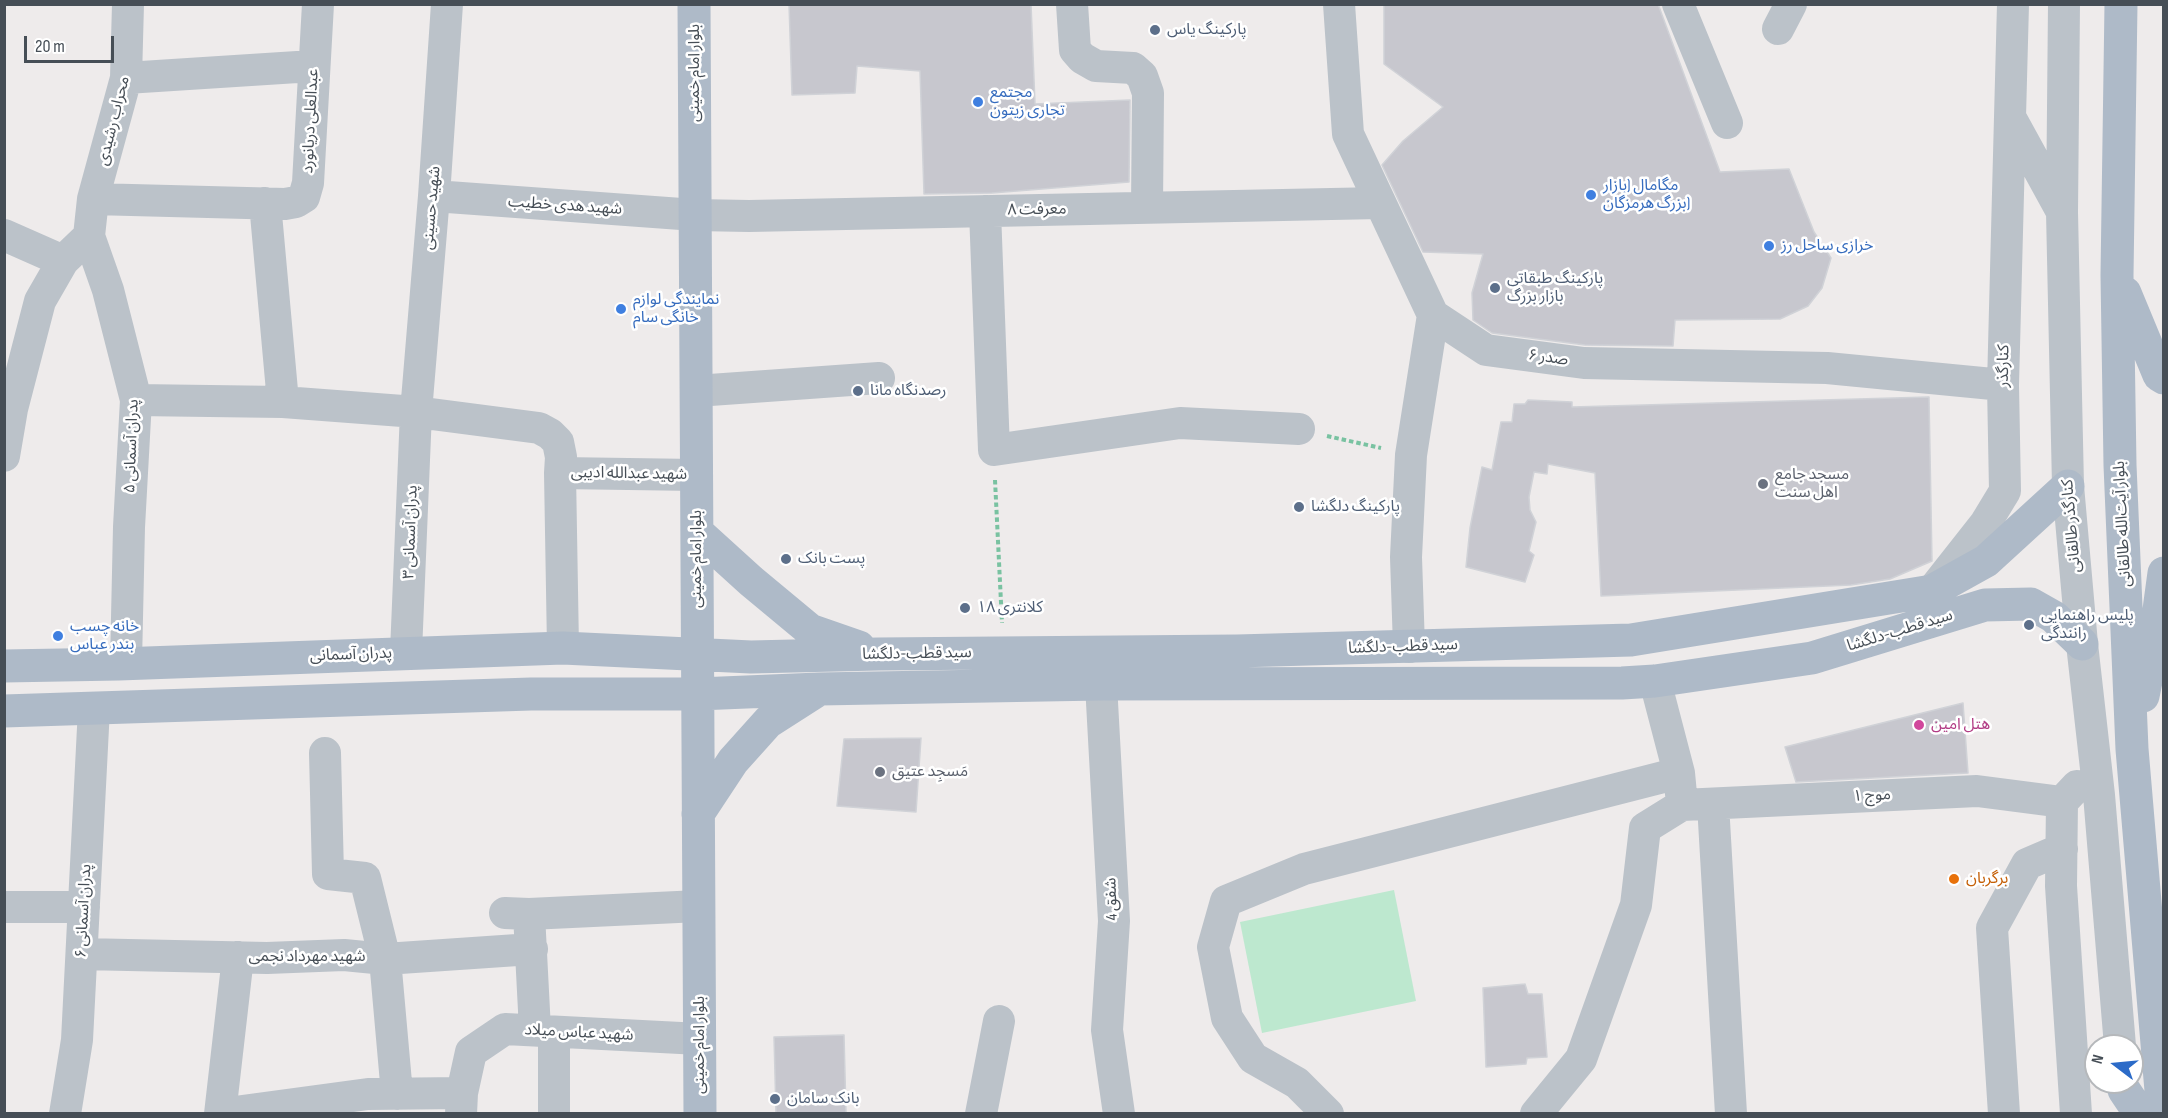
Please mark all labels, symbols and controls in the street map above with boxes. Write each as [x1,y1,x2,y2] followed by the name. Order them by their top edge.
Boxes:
[1167,20,1247,40] place label: پارکینگ یاس
[1148,23,1162,37] marker: پارکینگ یاس
[27,24,117,62] scale bar
[685,24,705,122] street label: بلوار امام خمینی
[35,36,65,57] text: 20 m
[299,68,323,174] street label: عبدالعلی دریانورد
[94,74,134,168] street label: محراب رشیدی
[990,83,1065,121] place label: مجتمع تجاری زیتون
[971,95,985,109] marker: مجتمع تجاری زیتون
[419,165,445,251] street label: شهید حسینی
[1603,176,1690,214] place label: مگامال (بازار بزرگ هرمزگان)
[1584,188,1598,202] marker: مگامال (بازار بزرگ هرمزگان)
[507,192,623,220] street label: شهید هدی خطیب
[1007,200,1067,220] street label: معرفت ۸
[1781,236,1873,256] place label: خرازی ساحل رز
[1762,239,1776,253] marker: خرازی ساحل رز
[1507,269,1603,307] place label: پارکینگ طبقاتی بازار بزرگ
[1488,281,1502,295] marker: پارکینگ طبقاتی بازار بزرگ
[633,290,719,328] place label: نمایندگی لوازم خانگی سام
[614,302,628,316] marker: نمایندگی لوازم خانگی سام
[1994,344,2014,388] street label: کنارگذر
[1527,346,1569,370] street label: صدر ۶
[870,381,946,401] place label: رصدنگاه مانا
[851,384,865,398] marker: رصدنگاه مانا
[121,399,143,493] street label: پدران آسمانی ۵
[2110,460,2136,588] street label: بلوار آیت‌الله طالقانی
[571,463,687,485] street label: شهید عبدالله ادیبی
[1775,465,1849,503] place label: مسجد جامع اهل سنت
[1756,477,1770,491] marker: مسجد جامع اهل سنت
[2058,478,2086,574] street label: کنارگذر طالقانی
[400,485,422,579] street label: پدران آسمانی ۳
[1311,497,1400,517] place label: پارکینگ دلگشا
[1292,500,1306,514] marker: پارکینگ دلگشا
[687,510,707,608] street label: بلوار امام خمینی
[798,549,865,569] place label: پست بانک
[779,552,793,566] marker: پست بانک
[977,598,1043,618] place label: کلانتری ۱۸
[958,601,972,615] marker: کلانتری ۱۸
[1845,606,1955,656] street label: سید قطب-دلگشا
[2041,606,2134,644] place label: پلیس راهنمایی رانندگی
[70,617,139,655] place label: خانه چسب بندر عباس
[2022,618,2036,632] marker: پلیس راهنمایی رانندگی
[51,629,65,643] marker: خانه چسب بندر عباس
[1348,635,1458,659] street label: سید قطب-دلگشا
[862,643,972,665] street label: سید قطب-دلگشا
[310,644,392,666] street label: پدران آسمانی
[1931,715,1990,735] place label: هتل امین
[1912,718,1926,732] marker: هتل امین
[892,762,968,782] place label: مَسجِد عتیق
[873,765,887,779] marker: مَسجِد عتیق
[1853,785,1891,807] street label: موج ۱
[72,864,96,958] street label: پدران آسمانی ۶
[1966,869,2008,889] place label: برگربان
[1947,872,1961,886] marker: برگربان
[1102,877,1122,921] street label: شفق 4
[248,947,366,967] street label: شهید مهرداد نجمی
[690,996,710,1094] street label: بلوار امام خمینی
[524,1021,634,1045] street label: شهید عباس میلاد
[2084,1034,2144,1094] north arrow
[2088,1053,2108,1066] text: N
[787,1089,860,1109] place label: بانک سامان
[768,1092,782,1106] marker: بانک سامان

